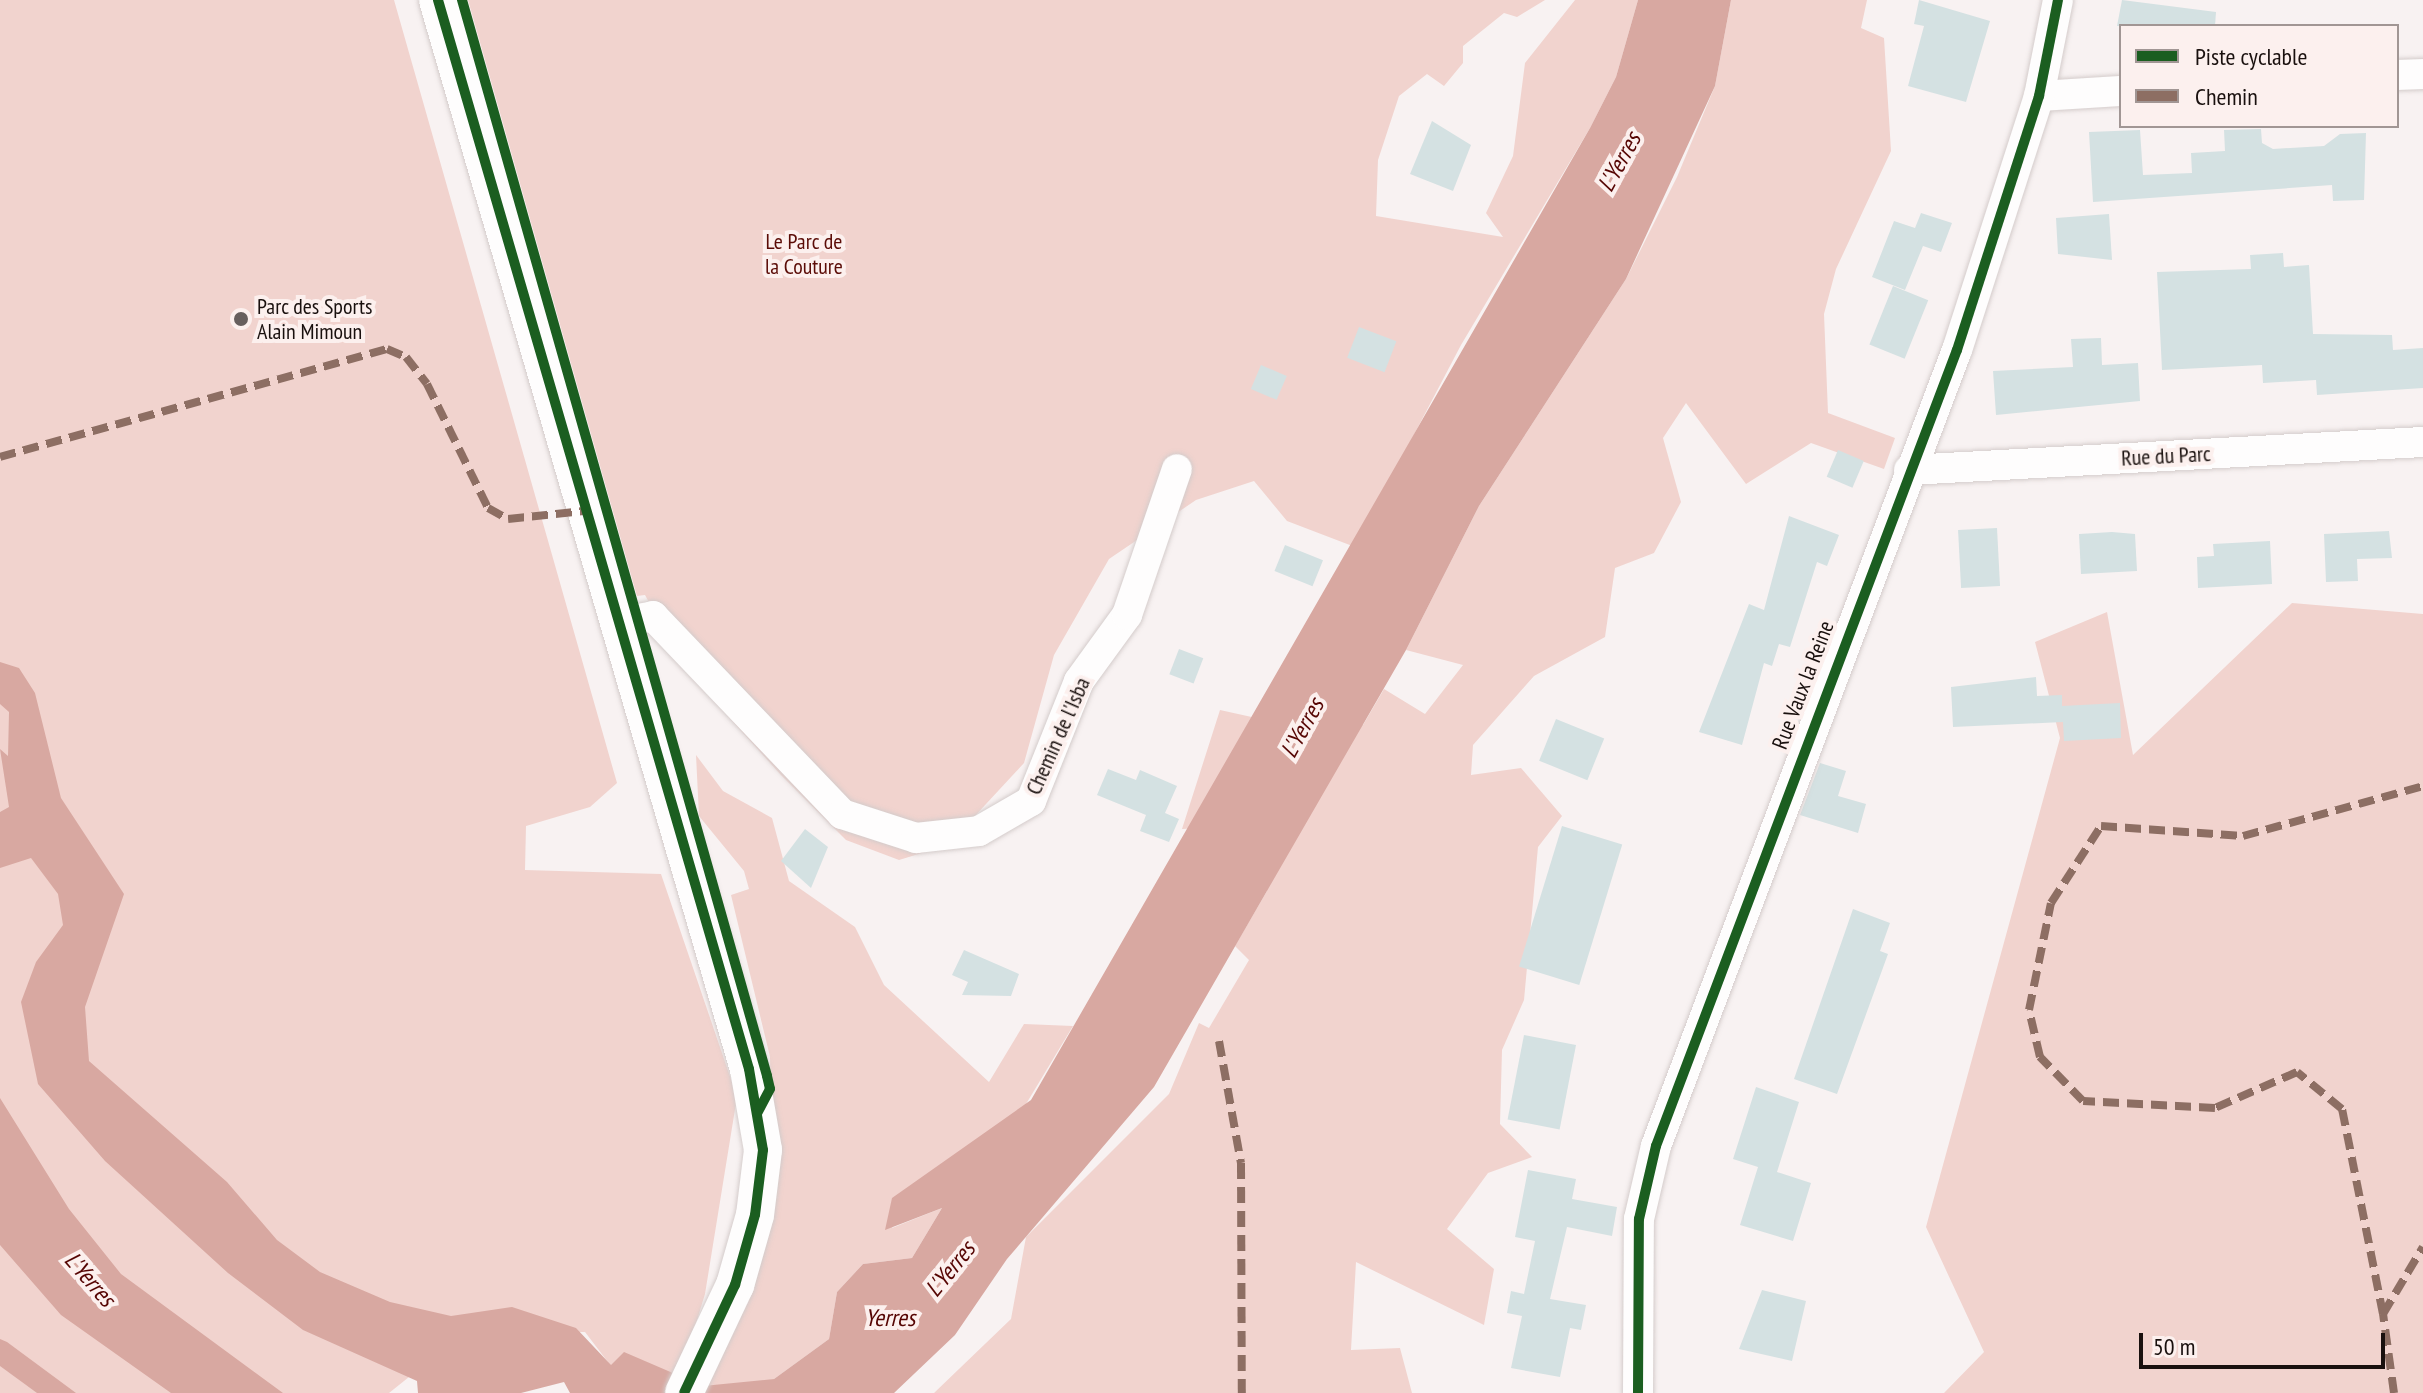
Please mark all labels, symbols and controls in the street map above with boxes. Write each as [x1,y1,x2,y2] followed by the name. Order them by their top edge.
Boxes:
[2119,24,2399,128] legend
[2195,41,2308,72] text: Piste cyclable
[2195,81,2258,112] text: Chemin
[1591,128,1647,196] water label: L'Yerres
[765,228,843,280] park label: Le Parc de la Couture
[257,293,373,344] place label: Parc des Sports Alain Mimoun
[232,310,250,328] marker: Parc des Sports Alain Mimoun
[2121,440,2211,472] street label: Rue du Parc
[1766,617,1840,753] street label: Rue Vaux la Reine
[1020,673,1096,799] street label: Chemin de l'Isba
[1274,694,1330,762] water label: L'Yerres
[919,1236,981,1302] water label: L'Yerres
[59,1246,121,1312] water label: L'Yerres
[865,1304,915,1332] water label: Yerres
[2143,1317,2389,1367] scale bar
[2153,1331,2195,1362] text: 50 m

